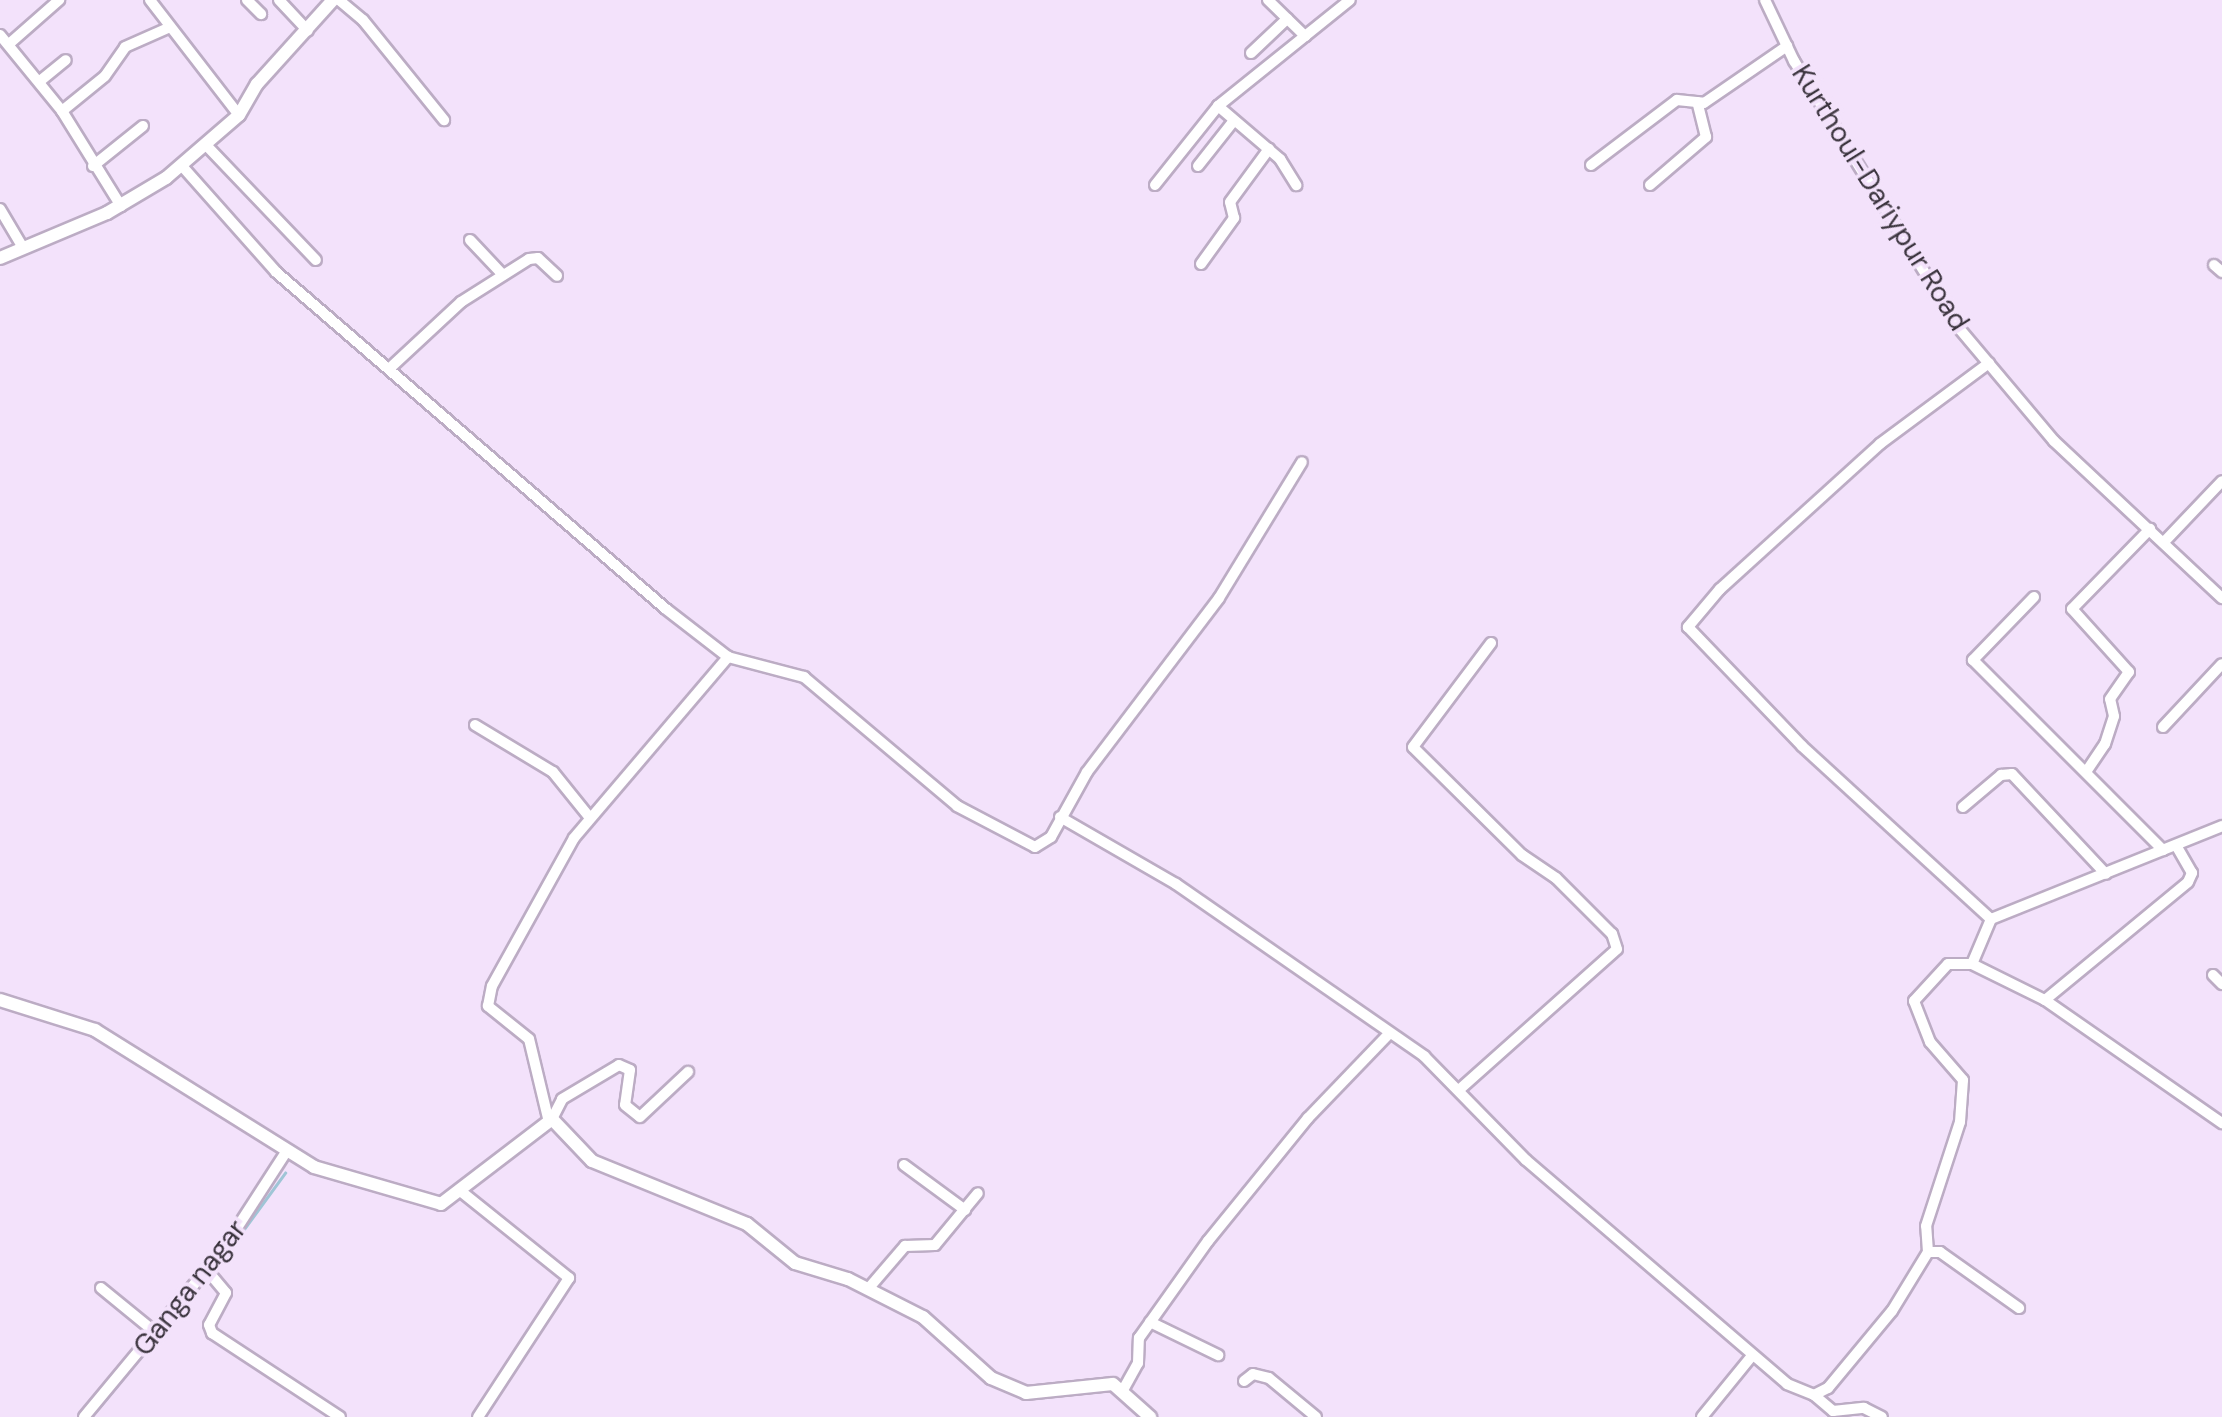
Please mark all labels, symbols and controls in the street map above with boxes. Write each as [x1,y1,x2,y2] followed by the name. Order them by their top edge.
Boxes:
[1784,59,1976,337] street label: Kurthoul-Dariypur Road
[126,1213,254,1363] street label: Ganga nagar

